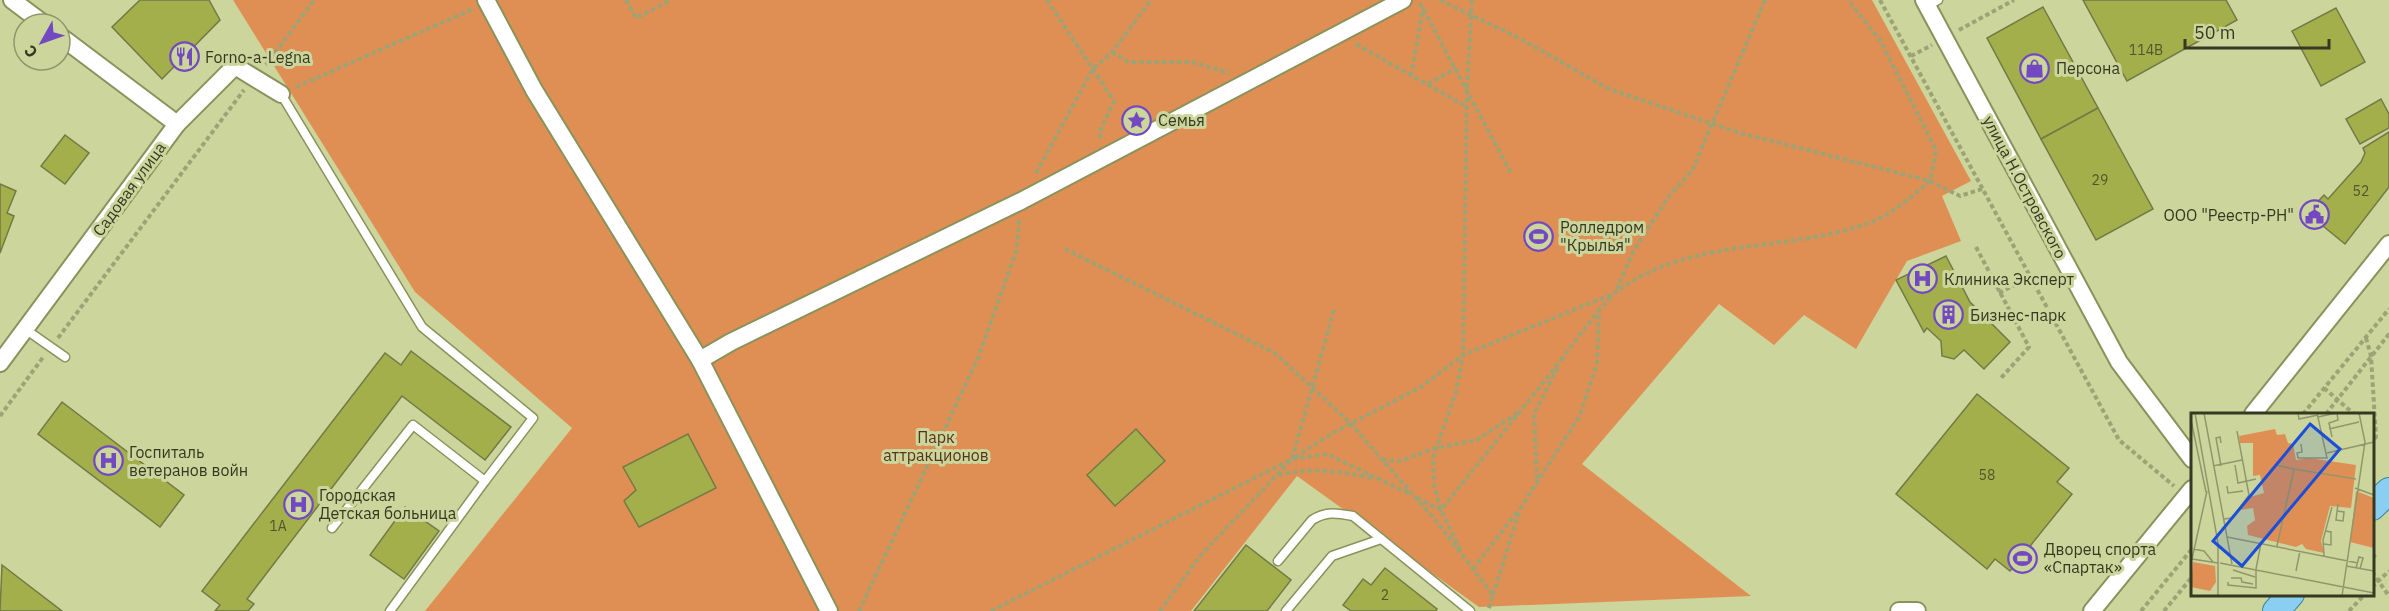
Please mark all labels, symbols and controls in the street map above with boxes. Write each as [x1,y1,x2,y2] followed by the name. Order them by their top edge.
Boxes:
[12,12,72,72] north arrow
[2185,12,2329,50] scale bar
[2194,21,2236,44] text: 50 m
[19,41,42,62] text: С
[168,41,200,73] restaurant icon: Forno-a-Legna
[2129,41,2163,59] house number: 114В
[205,47,311,67] place label: Forno-a-Legna
[2019,52,2051,84] shop icon: Персона
[2056,58,2120,78] place label: Персона
[1121,104,1153,136] place icon: Семья
[1158,110,1205,130] place label: Семья
[1979,112,2071,262] street label: улица Н.Островского
[88,138,170,240] street label: Садовая улица
[2092,171,2108,189] house number: 29
[2353,182,2369,200] house number: 52
[2299,199,2331,231] public building icon: ООО "Реестр-РН"
[2163,205,2294,225] place label: ООО "Реестр-РН"
[1560,217,1644,255] place label: Ролледром "Крылья"
[1523,220,1555,252] sports icon: Ролледром "Крылья"
[1907,263,1939,295] hospital icon: Клиника Эксперт
[1944,269,2075,289] place label: Клиника Эксперт
[1933,299,1965,331] building icon: Бизнес-парк
[1970,305,2066,325] place label: Бизнес-парк
[2191,413,2374,596] inset map
[883,427,989,465] park label: Парк аттракционов
[129,442,248,480] place label: Госпиталь ветеранов войн
[92,445,124,477] hospital icon: Госпиталь ветеранов войн
[1979,466,1995,484] house number: 58
[319,485,457,523] place label: Городская Детская больница
[282,488,314,520] hospital icon: Городская Детская больница
[269,517,287,535] house number: 1А
[2044,539,2157,577] place label: Дворец спорта «Спартак»
[2007,542,2039,574] sports icon: Дворец спорта «Спартак»
[1381,586,1389,604] house number: 2

